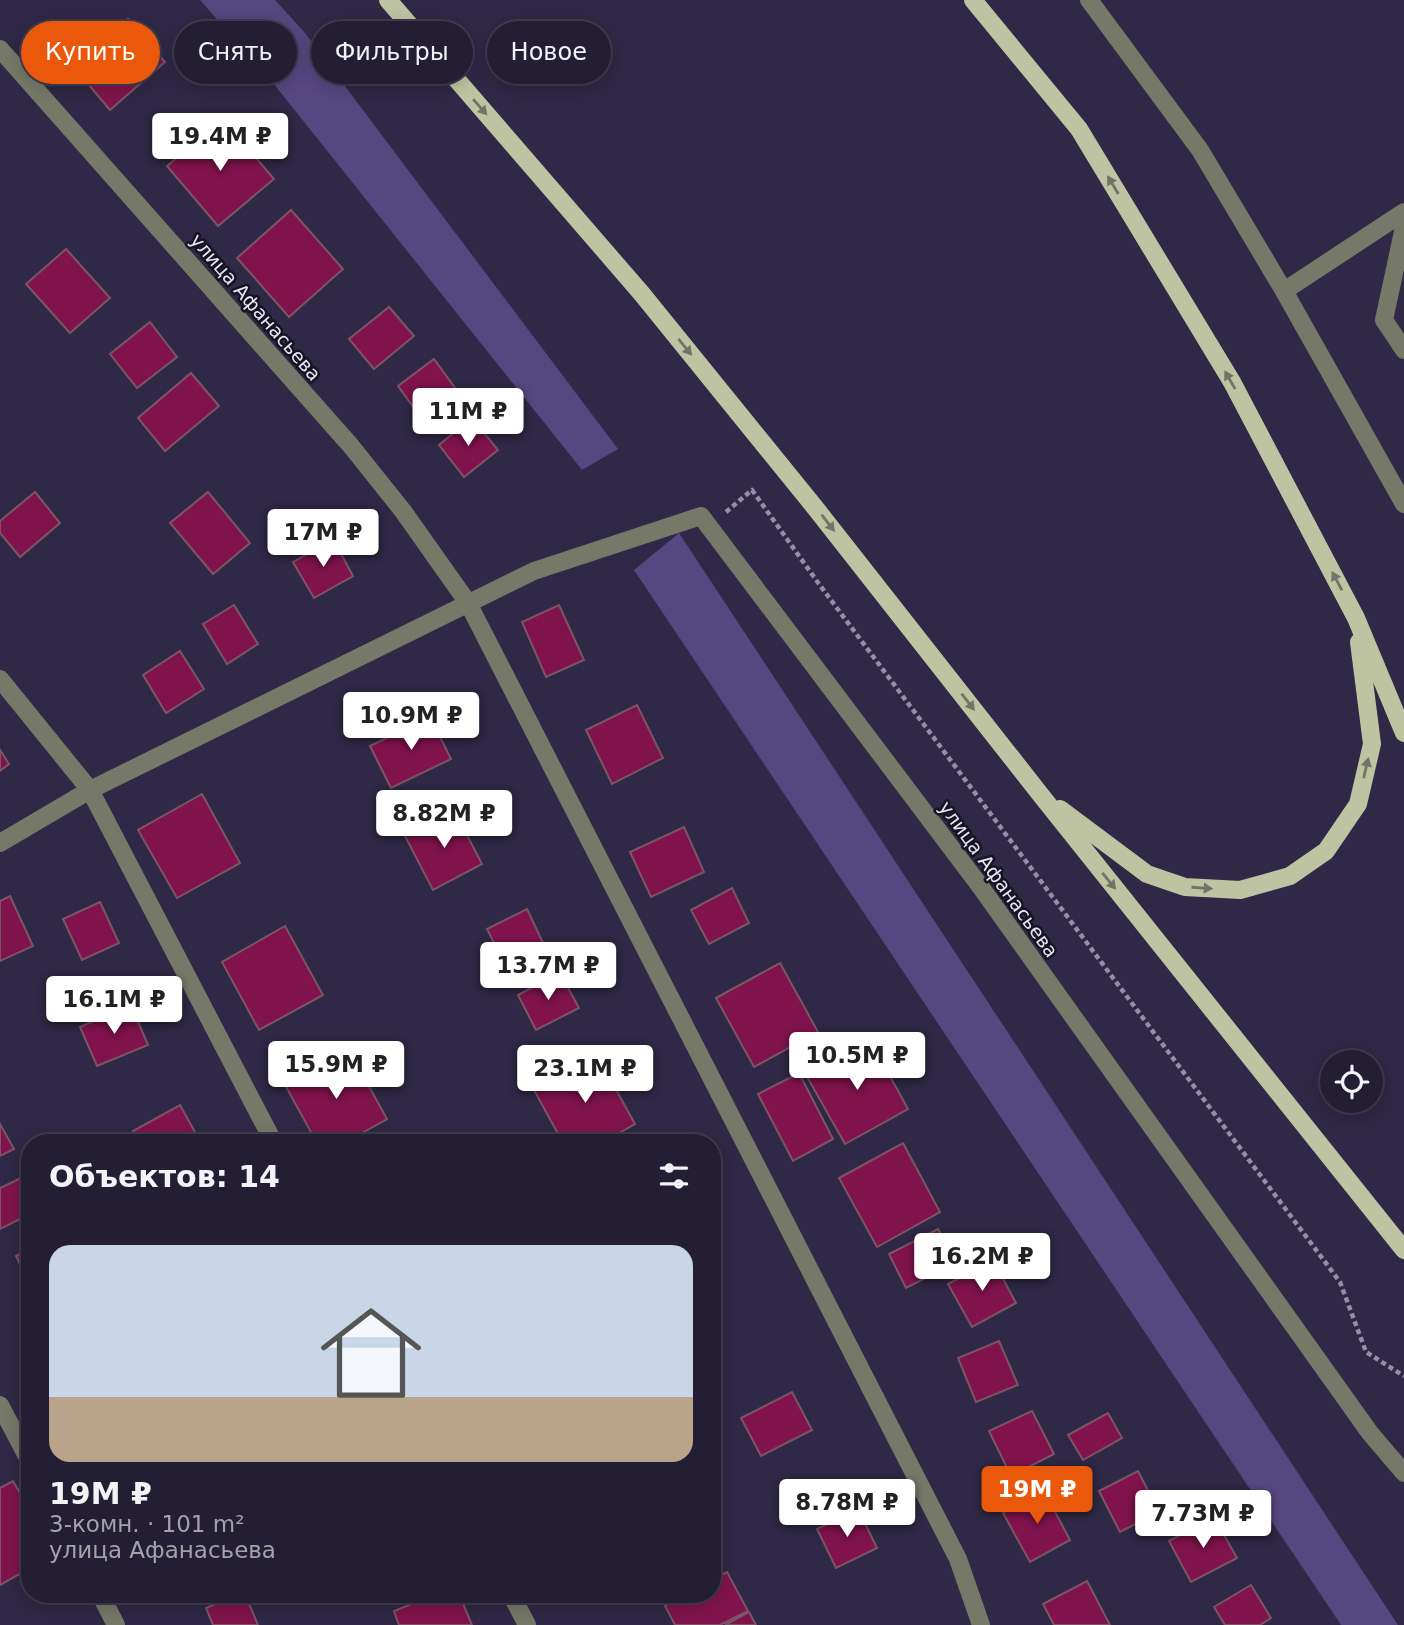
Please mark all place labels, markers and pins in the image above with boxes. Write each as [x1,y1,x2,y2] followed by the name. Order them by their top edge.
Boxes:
[155,114,285,173] pin: 19.4M ₽
[419,388,517,448] pin: 11M ₽
[274,510,372,569] pin: 17M ₽
[346,692,476,752] pin: 10.9M ₽
[379,790,509,850] pin: 8.82M ₽
[483,942,613,1002] pin: 13.7M ₽
[49,976,179,1036] pin: 16.1M ₽
[792,1032,922,1092] pin: 10.5M ₽
[271,1042,401,1101] pin: 15.9M ₽
[520,1046,650,1105] pin: 23.1M ₽
[917,1234,1047,1293] pin: 16.2M ₽
[988,1466,1086,1526] pin: 19M ₽
[782,1480,912,1539] pin: 8.78M ₽
[1138,1490,1268,1550] pin: 7.73M ₽

